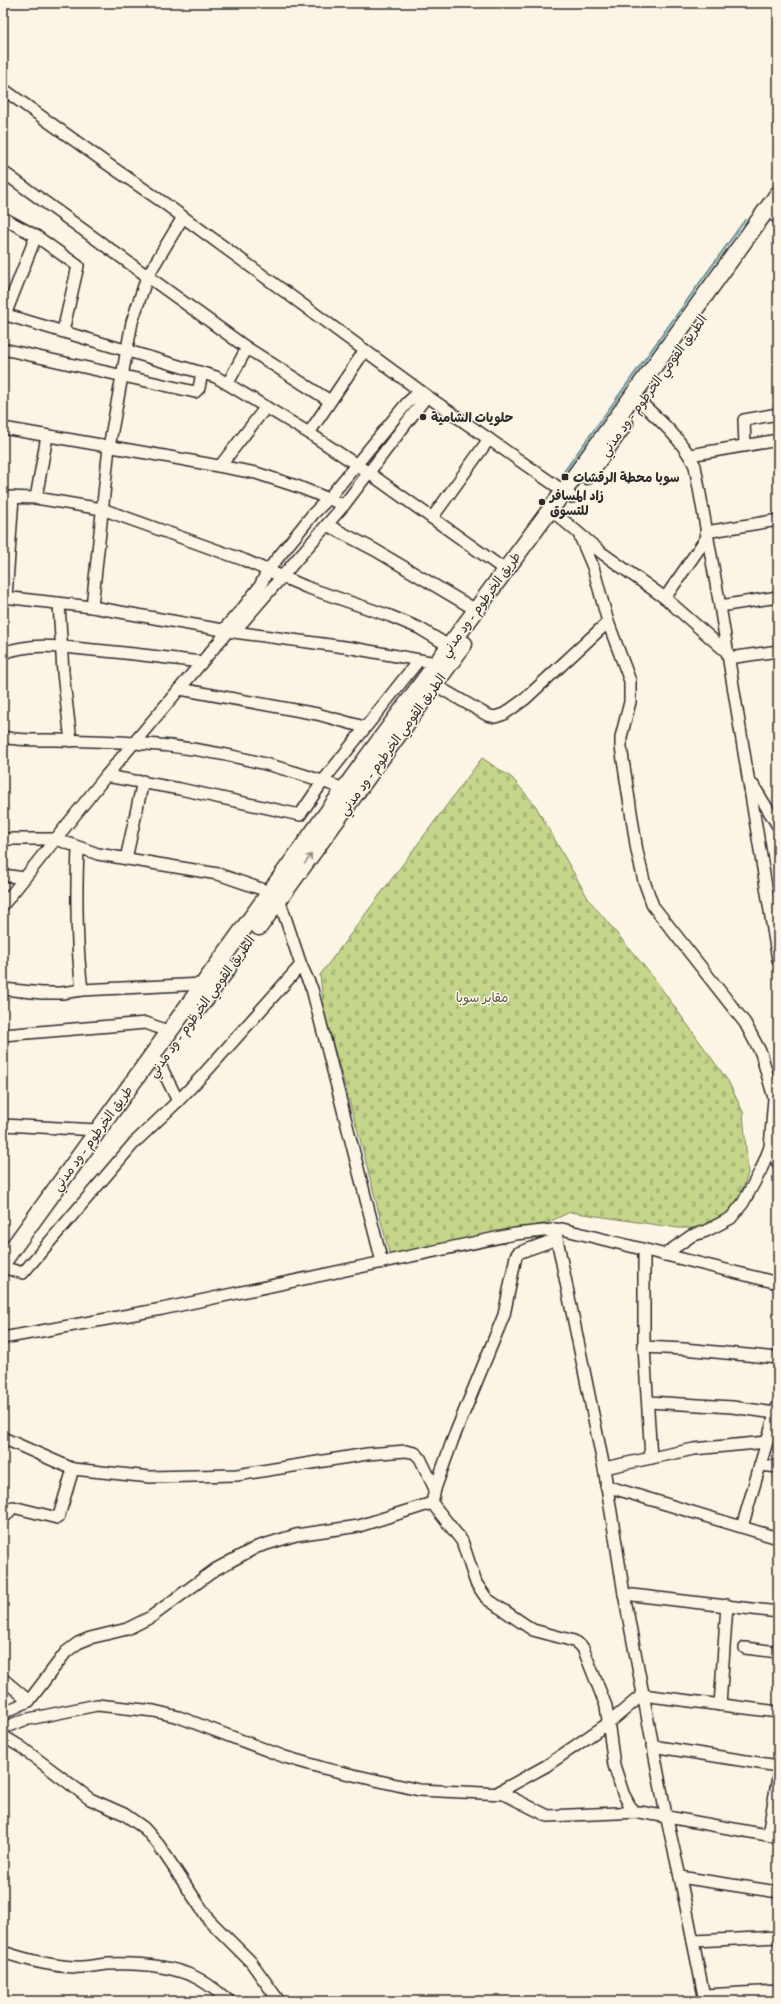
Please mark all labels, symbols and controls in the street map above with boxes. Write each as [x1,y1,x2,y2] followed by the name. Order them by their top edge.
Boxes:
[599,313,713,461] street label: الطريق القومي الخرطوم - ود مدني
[431,411,514,427] place label: حلويات الشامية
[418,412,428,422] marker: حلويات الشامية
[573,471,680,487] place label: سوبا محطة الرقشات
[560,472,570,482] marker: سوبا محطة الرقشات
[548,488,604,520] place label: زاد المسافر للتسوق
[537,497,547,507] marker: زاد المسافر للتسوق
[439,550,527,662] street label: طريق الخرطوم - ود مدني
[338,672,452,820] street label: الطريق القومي الخرطوم - ود مدني
[304,854,312,865] one-way arrow
[147,934,261,1082] street label: الطريق القومي الخرطوم - ود مدني
[456,992,508,1007] park label: مقابر سوبا
[51,1084,139,1196] street label: طريق الخرطوم - ود مدني

